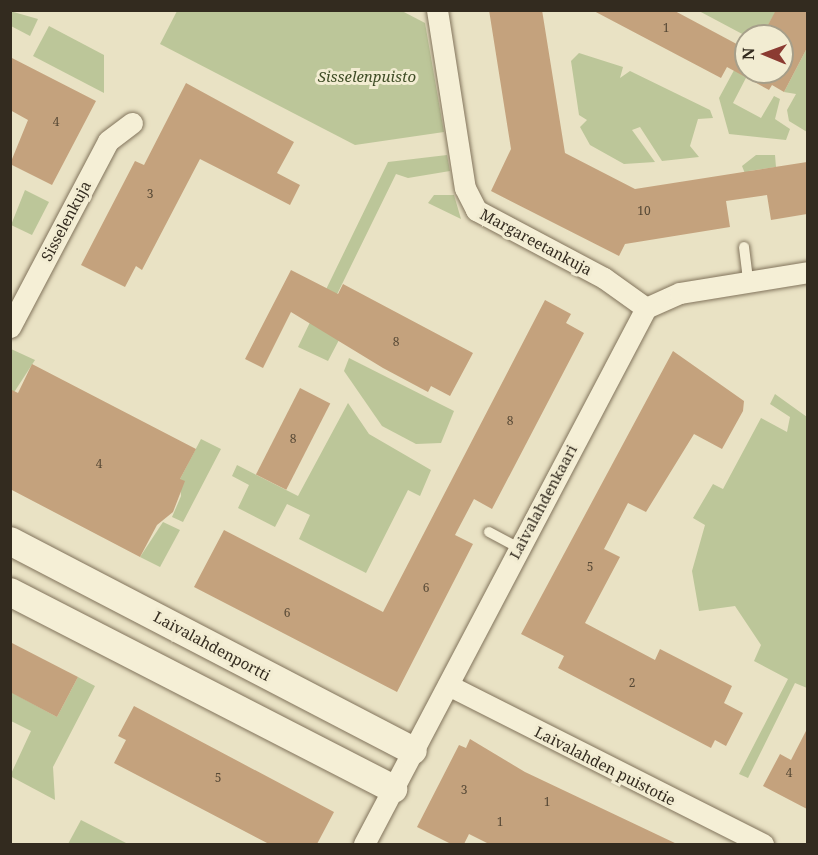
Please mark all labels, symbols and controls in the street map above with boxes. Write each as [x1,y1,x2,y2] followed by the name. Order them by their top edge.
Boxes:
[663,21,669,35] house number: 1
[734,24,794,84] north arrow
[737,47,759,60] text: N
[318,68,416,86] park label: Sisselenpuisto
[53,115,59,129] house number: 4
[37,178,95,264] street label: Sisselenkuja
[147,187,153,201] house number: 3
[637,204,651,218] house number: 10
[477,205,595,279] street label: Margareetankuja
[393,335,399,349] house number: 8
[507,414,513,428] house number: 8
[290,432,296,446] house number: 8
[505,442,581,562] street label: Laivalahdenkaari
[96,457,102,471] house number: 4
[587,560,593,574] house number: 5
[423,581,429,595] house number: 6
[284,606,290,620] house number: 6
[151,608,273,684] street label: Laivalahdenportti
[629,676,635,690] house number: 2
[532,723,678,809] street label: Laivalahden puistotie
[786,766,792,780] house number: 4
[215,771,221,785] house number: 5
[461,783,467,797] house number: 3
[544,795,550,809] house number: 1
[497,815,503,829] house number: 1

